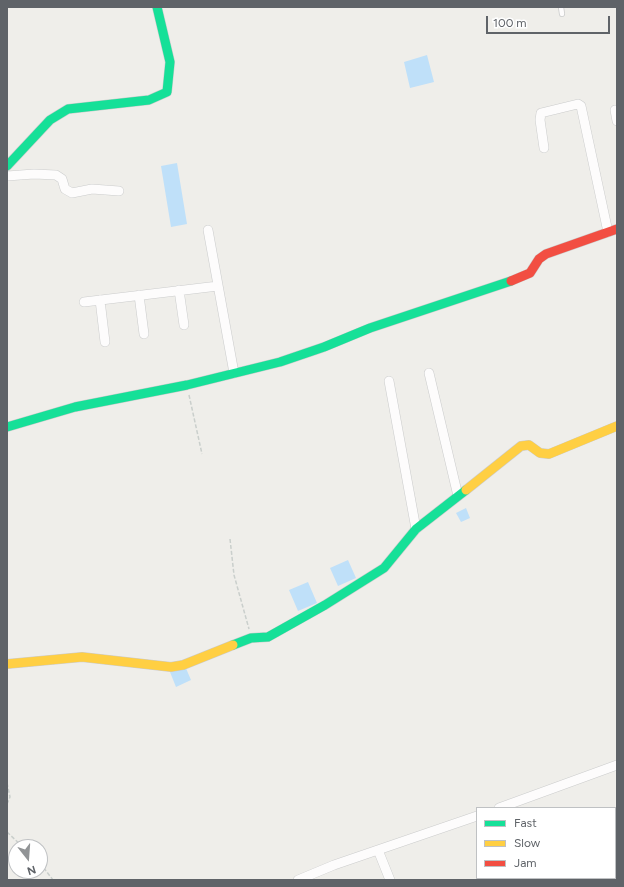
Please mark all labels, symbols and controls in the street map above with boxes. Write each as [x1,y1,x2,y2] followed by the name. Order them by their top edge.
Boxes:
[488,8,612,34] scale bar
[493,16,527,30] text: 100 m
[476,807,616,879] legend
[514,816,537,830] text: Fast
[514,836,540,850] text: Slow
[8,839,48,879] north arrow
[514,856,537,870] text: Jam
[25,863,37,877] text: N

